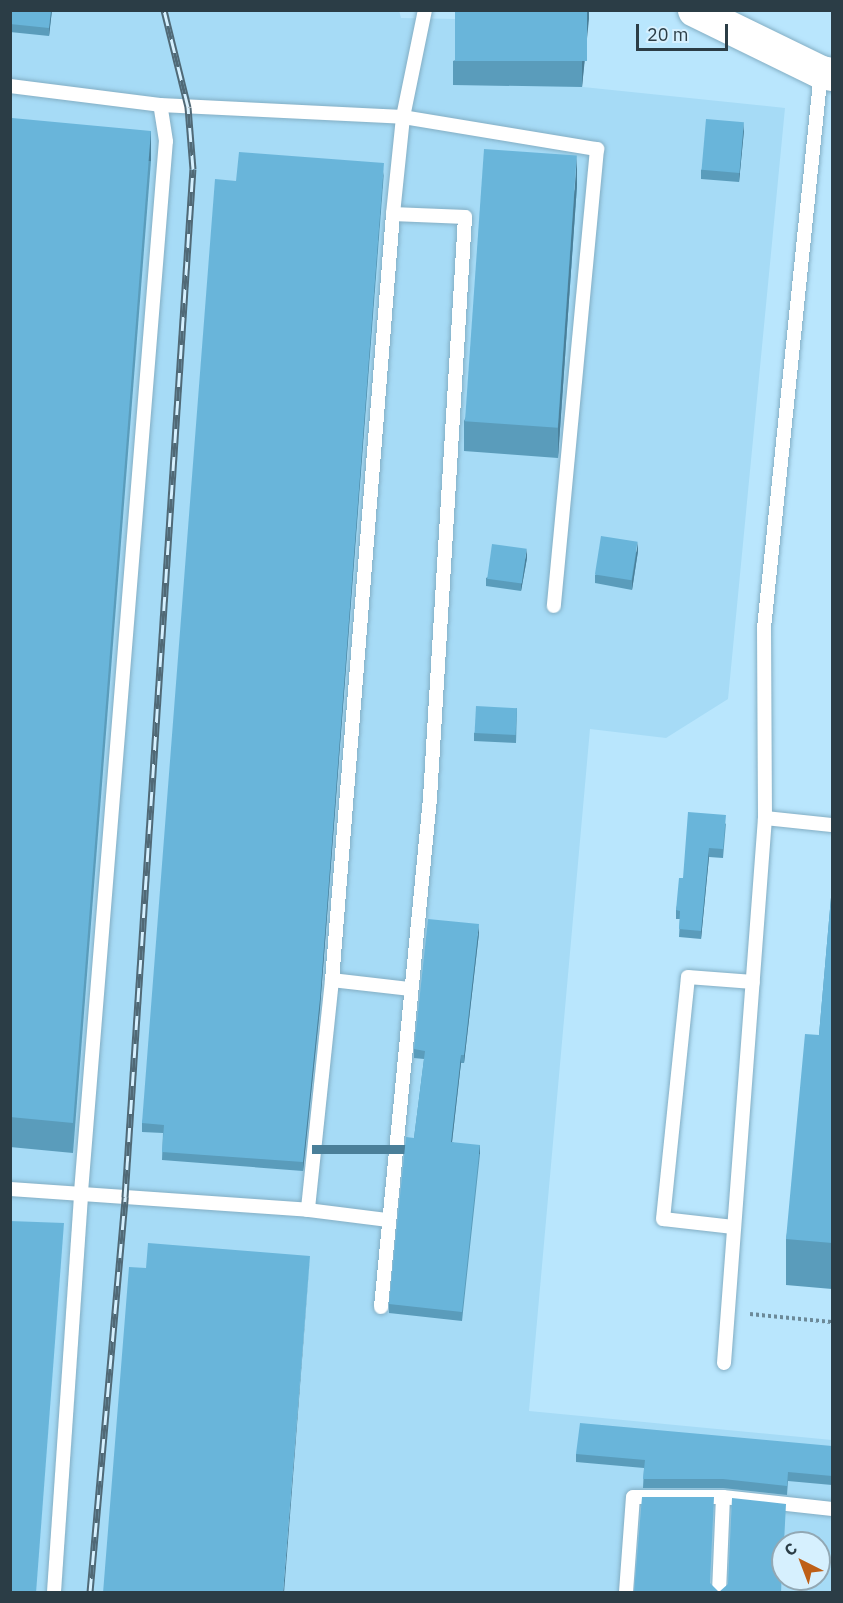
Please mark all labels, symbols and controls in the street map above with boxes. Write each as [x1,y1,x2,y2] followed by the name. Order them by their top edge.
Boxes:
[639,12,730,50] scale bar
[647,23,689,46] text: 20 m
[771,1531,831,1591] north arrow
[780,1538,801,1560] text: С

